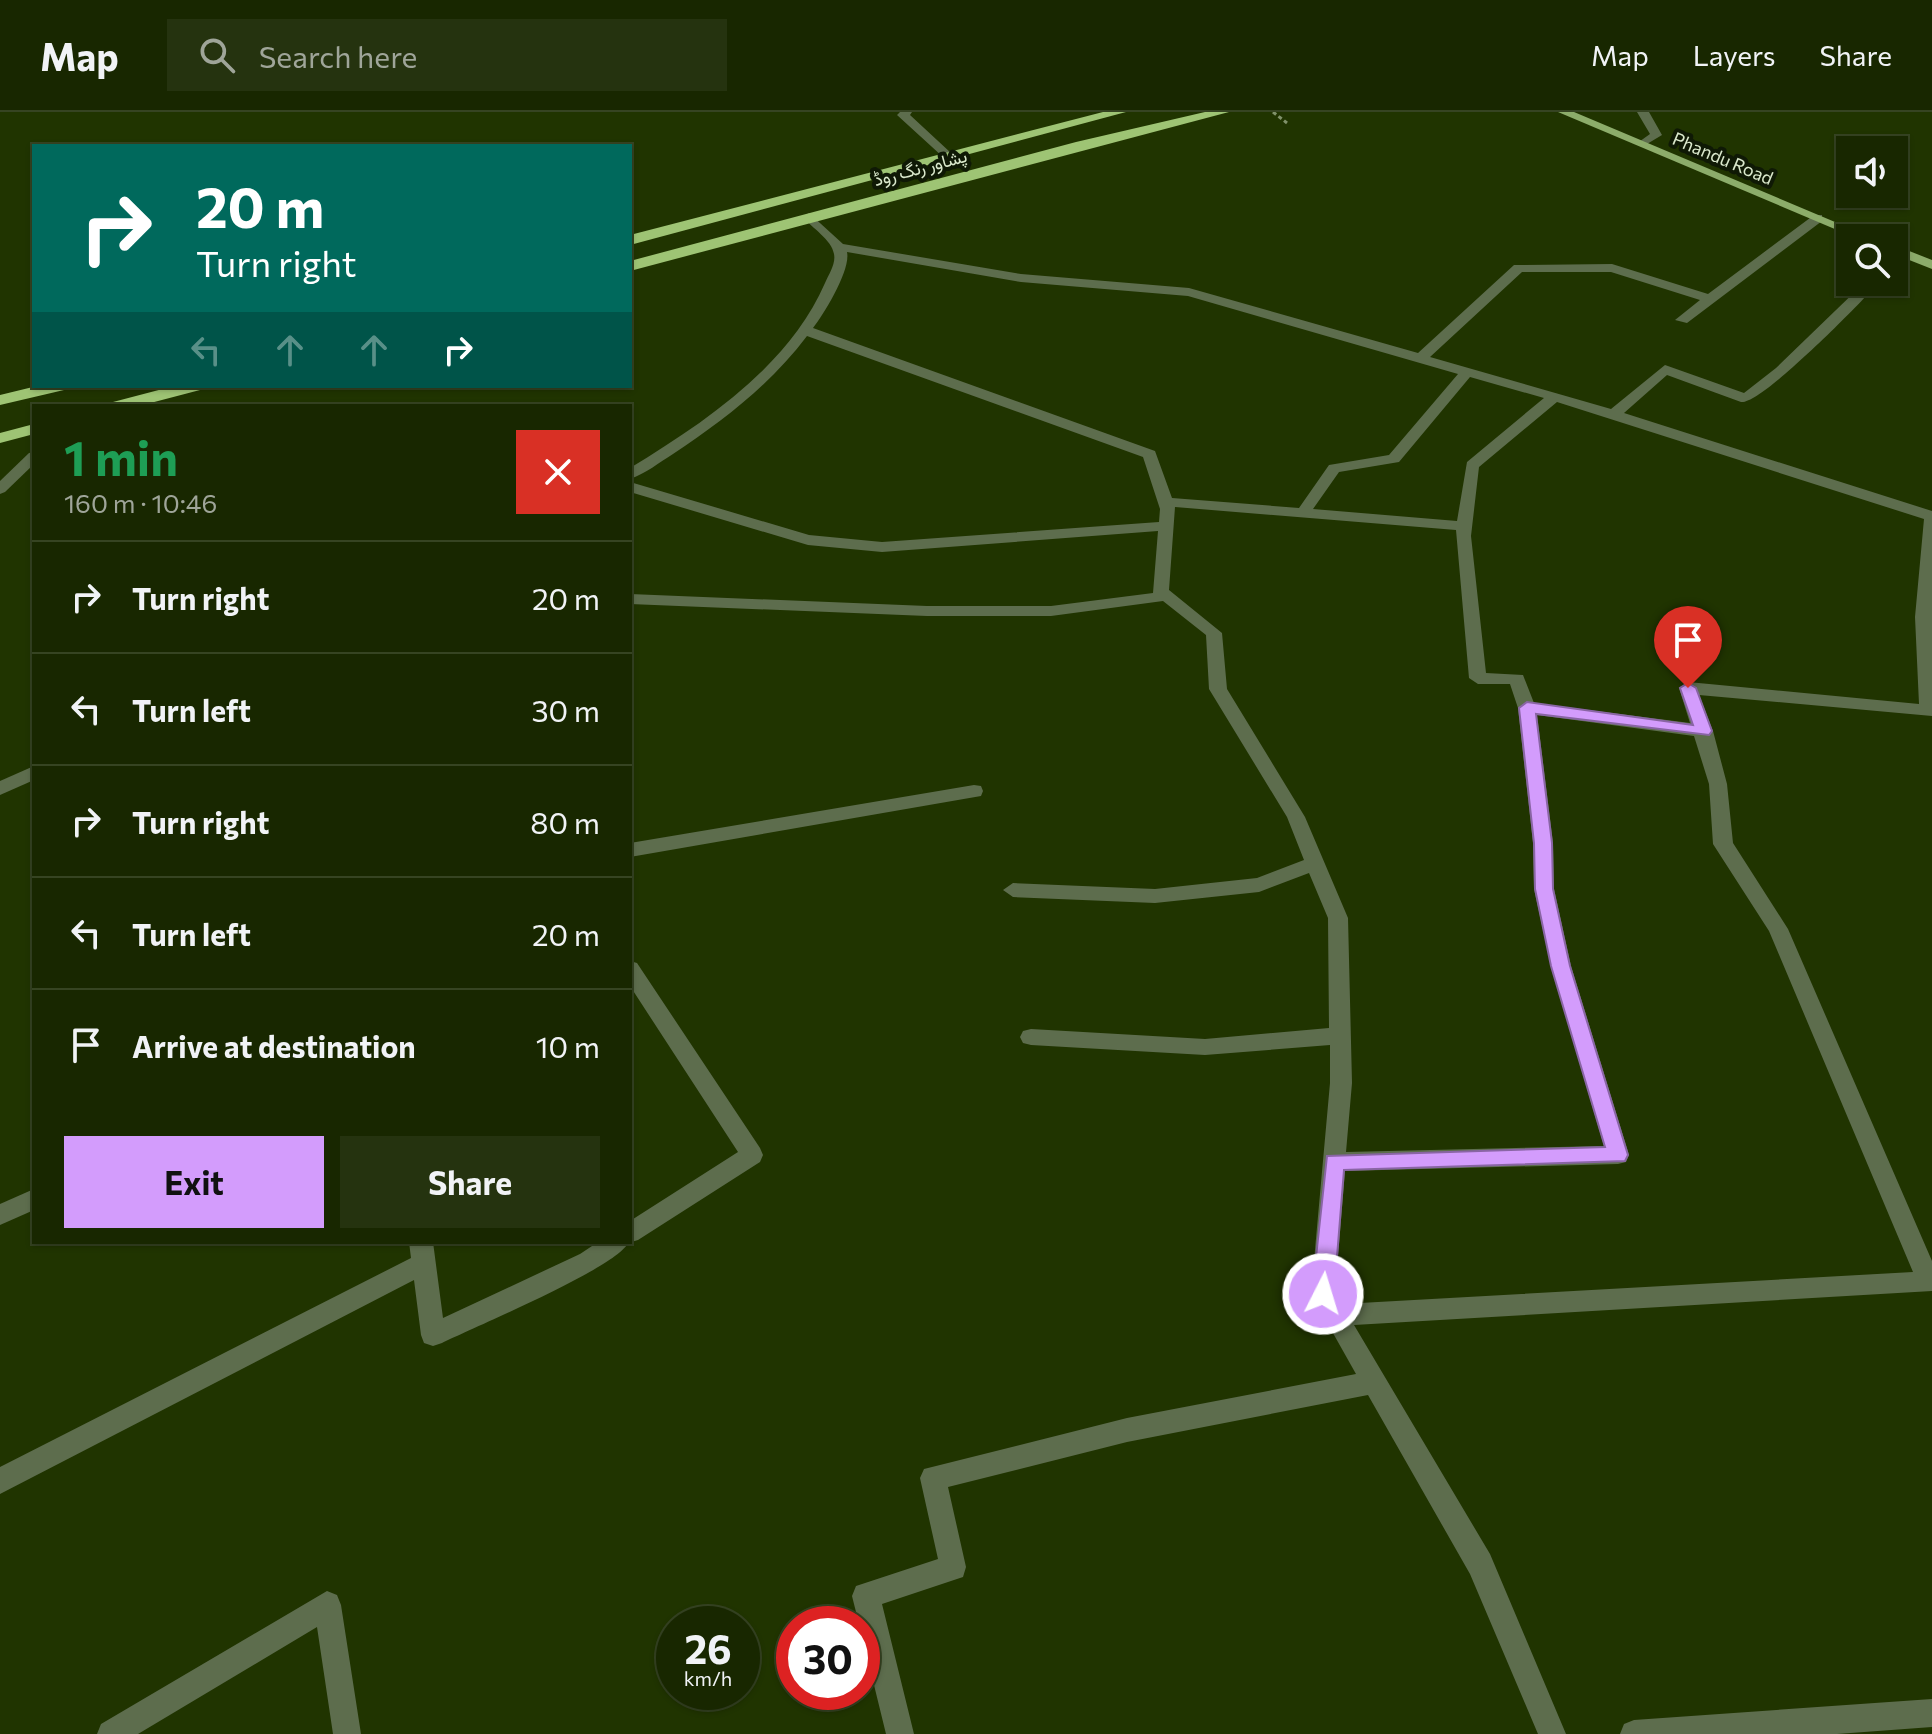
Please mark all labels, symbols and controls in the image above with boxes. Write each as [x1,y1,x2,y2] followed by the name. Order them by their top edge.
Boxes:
[167,19,727,91] search box
[40,32,119,79] text: Map
[195,33,239,77] icon: search
[259,37,417,74] text: Search here
[1591,38,1649,72] text: Map
[1693,38,1775,72] text: Layers
[1819,38,1892,72] text: Share
[1669,127,1777,189] street label: Phandu Road
[1836,136,1908,296] map controls
[1836,136,1908,208] button: sound
[871,144,970,192] street label: پشاور رنگ روڈ
[196,171,324,240] text: 20 m
[64,176,168,280] icon: right
[1836,224,1908,296] button: search
[196,240,357,284] text: Turn right
[184,328,228,372] icon: left
[268,328,312,372] icon: ahead
[352,328,396,372] icon: ahead
[436,328,480,372] icon: right
[64,427,178,486] text: 1 min
[516,430,600,514] button: close
[64,487,217,518] text: 160 m · 10:46
[64,575,108,619] icon: right
[132,579,269,616] text: Turn right
[532,579,600,616] text: 20 m
[1654,606,1722,688] pin
[1666,618,1710,662] icon: arrive
[64,687,108,731] icon: left
[132,691,251,728] text: Turn left
[531,691,600,728] text: 30 m
[64,799,108,843] icon: right
[132,803,269,840] text: Turn right
[530,803,600,840] text: 80 m
[64,911,108,955] icon: left
[132,915,251,952] text: Turn left
[532,915,600,952] text: 20 m
[64,1023,108,1067] icon: arrive
[132,1027,416,1064] text: Arrive at destination
[536,1027,600,1064] text: 10 m
[64,1136,324,1228] button: Exit
[340,1136,600,1228] button: Share
[1281,1252,1365,1336] position arrow
[776,1606,880,1710] speed limit sign: 30
[684,1623,732,1672] text: 26
[684,1666,732,1690] text: km/h

